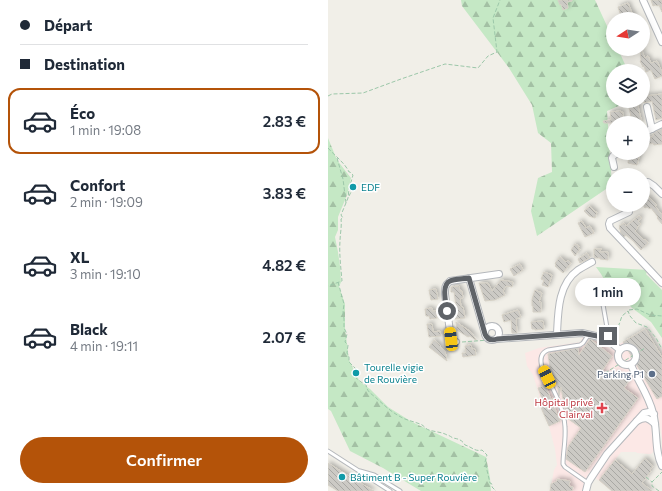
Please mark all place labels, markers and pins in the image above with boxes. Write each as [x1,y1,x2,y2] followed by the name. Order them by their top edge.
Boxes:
[361,181,380,193] place label: EDF
[348,182,358,192] marker: EDF
[364,361,424,385] place label: Tourelle vigie de Rouvière
[351,368,361,378] marker: Tourelle vigie de Rouvière
[597,368,644,380] place label: Parking P1
[647,369,657,379] marker: Parking P1
[535,396,593,420] place label: Hôpital privé Clairval
[596,402,608,414] marker: Hôpital privé Clairval
[350,471,477,483] place label: Bâtiment B - Super Rouvière
[337,472,347,482] marker: Bâtiment B - Super Rouvière

